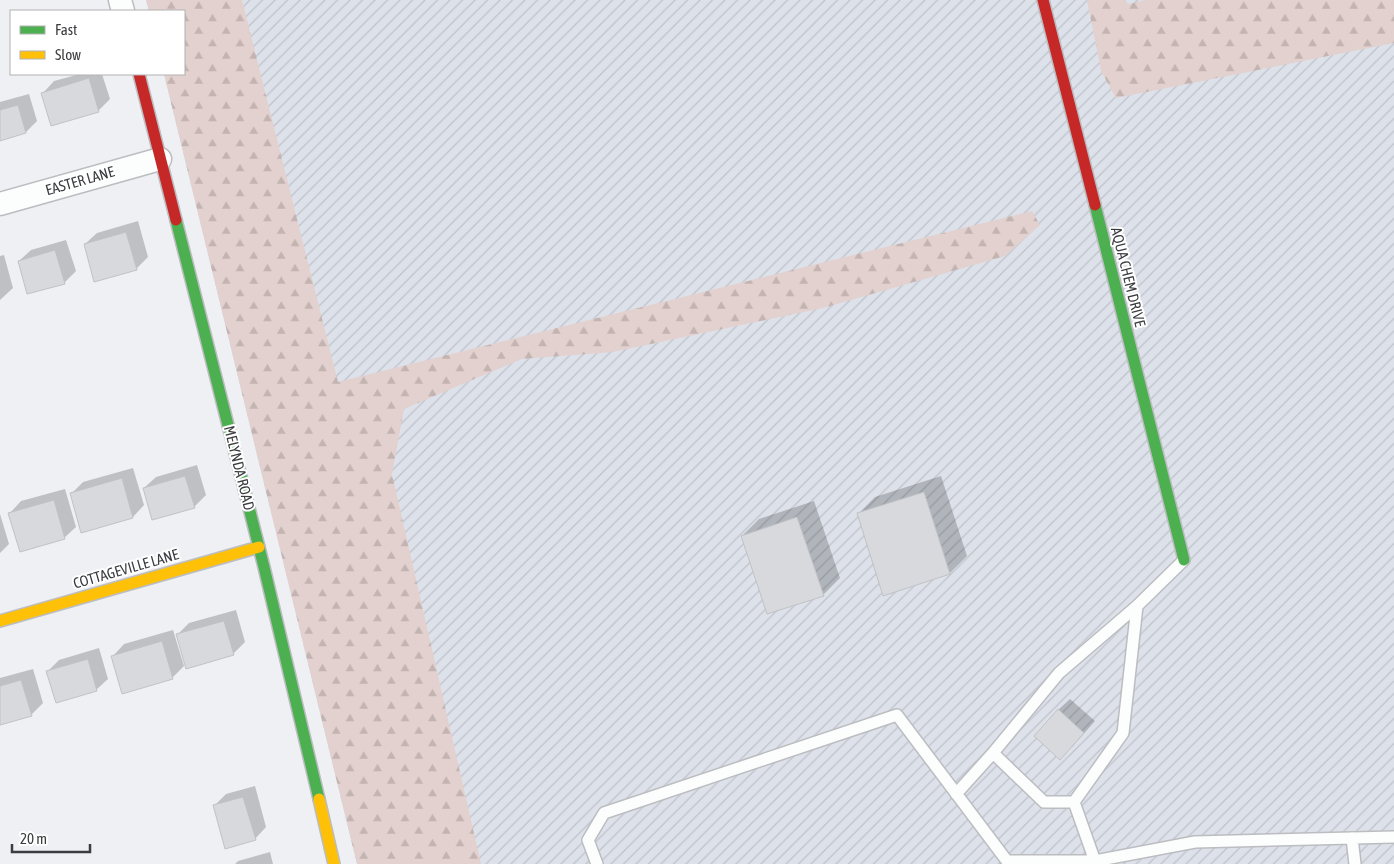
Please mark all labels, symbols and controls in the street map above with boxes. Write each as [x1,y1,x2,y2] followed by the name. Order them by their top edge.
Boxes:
[10,10,185,75] legend
[55,21,77,38] text: Fast
[55,46,81,63] text: Slow
[43,162,117,198] street label: EASTER LANE
[1108,225,1149,329] street label: AQUA CHEM DRIVE
[221,424,258,512] street label: MELYNDA ROAD
[71,545,181,592] street label: COTTAGEVILLE LANE
[12,822,90,854] scale bar
[20,830,47,847] text: 20 m

